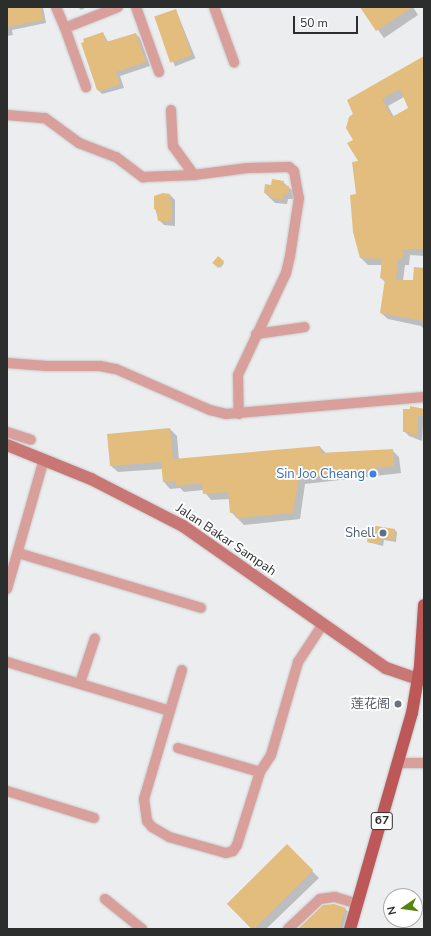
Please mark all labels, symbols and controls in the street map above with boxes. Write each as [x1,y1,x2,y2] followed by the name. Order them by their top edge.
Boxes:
[295,8,360,34] scale bar
[300,15,328,31] text: 50 m
[276,466,365,482] place label: Sin Joo Cheang
[368,469,378,479] marker: Sin Joo Cheang
[173,501,279,579] street label: Jalan Bakar Sampah
[345,525,375,541] place label: Shell
[378,528,388,538] marker: Shell
[351,696,390,712] place label: 莲花阁
[393,699,403,709] marker: 莲花阁
[370,811,394,831] road number: 67
[383,888,423,928] north arrow
[384,905,400,916] text: N

